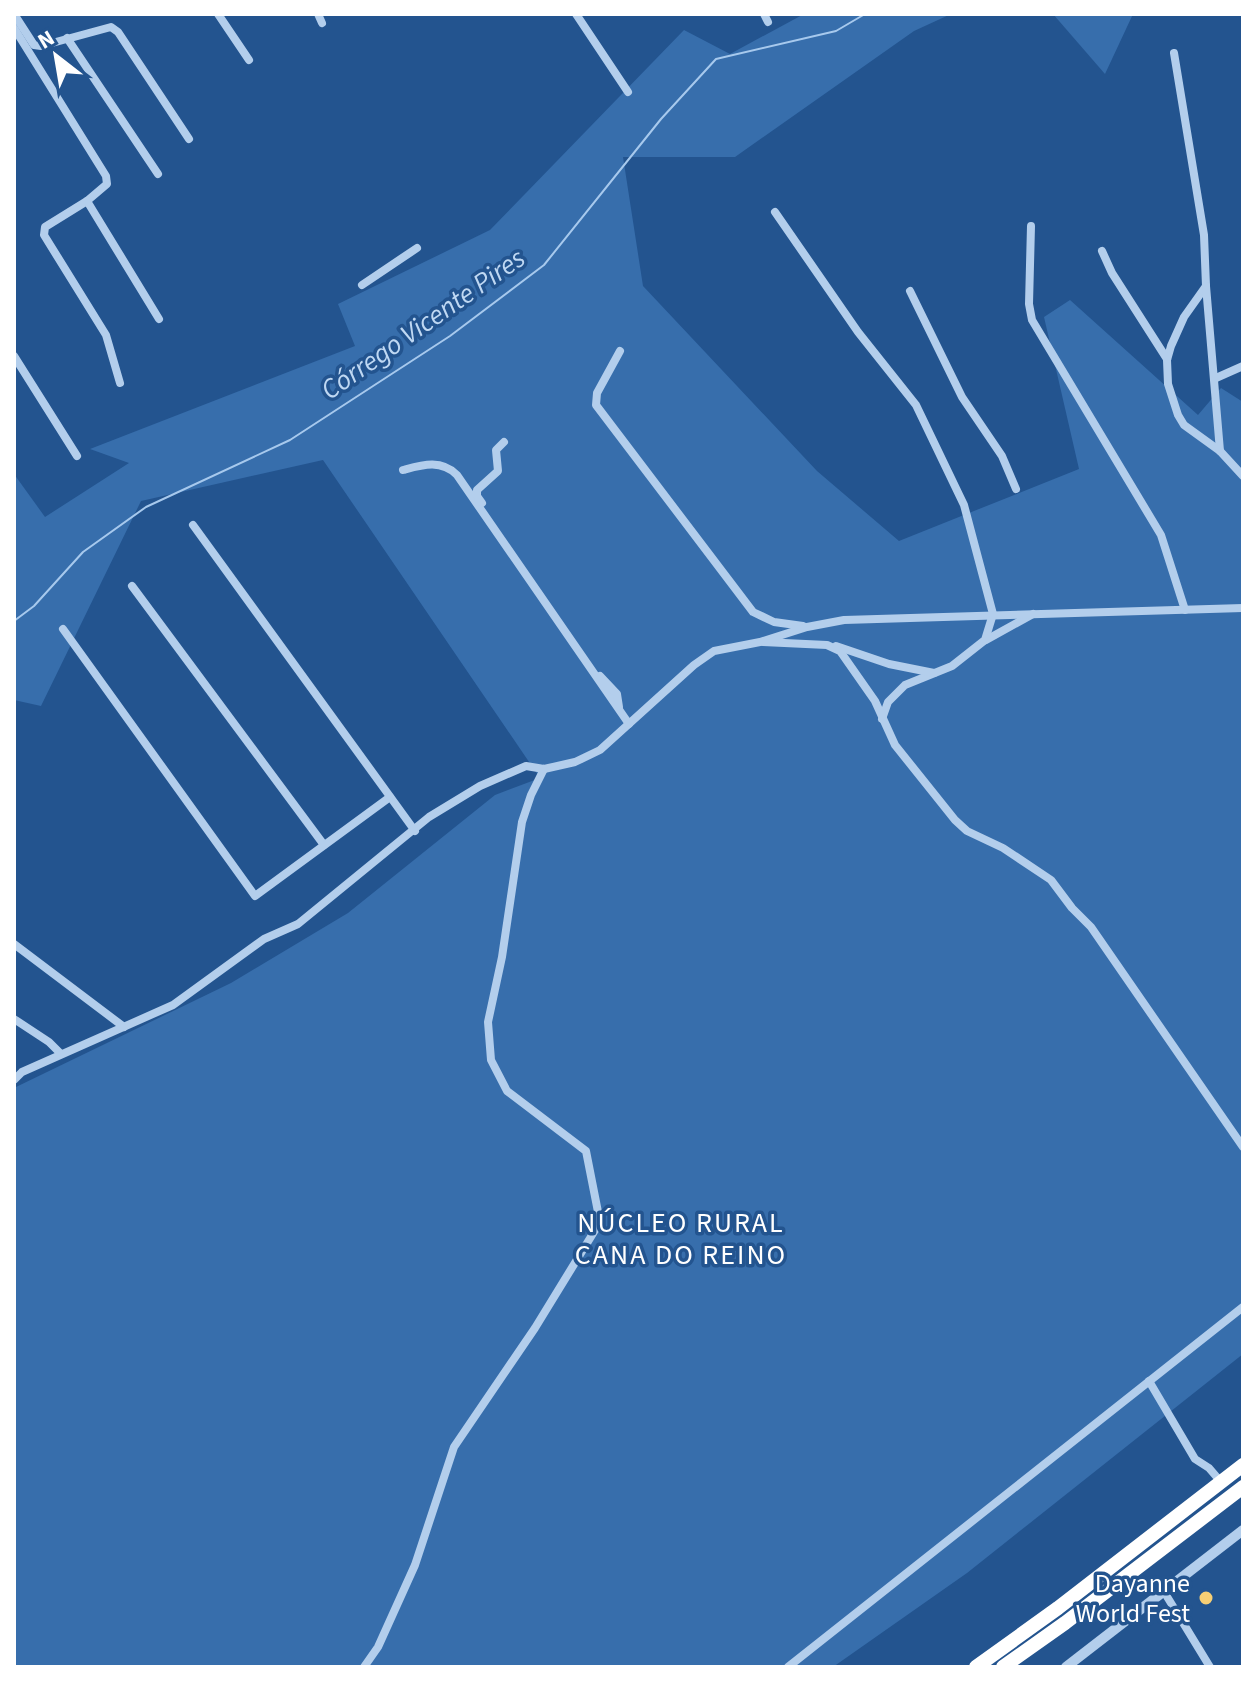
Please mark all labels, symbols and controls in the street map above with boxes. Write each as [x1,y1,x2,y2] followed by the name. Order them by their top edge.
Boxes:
[16,16,96,96] north arrow
[32,22,61,57] text: N
[313,238,533,410] water label: Córrego Vicente Pires
[575,1203,787,1275] district label: NÚCLEO RURAL CANA DO REINO
[1076,1565,1190,1632] place label: Dayanne World Fest
[1197,1589,1215,1607] marker: Dayanne World Fest

